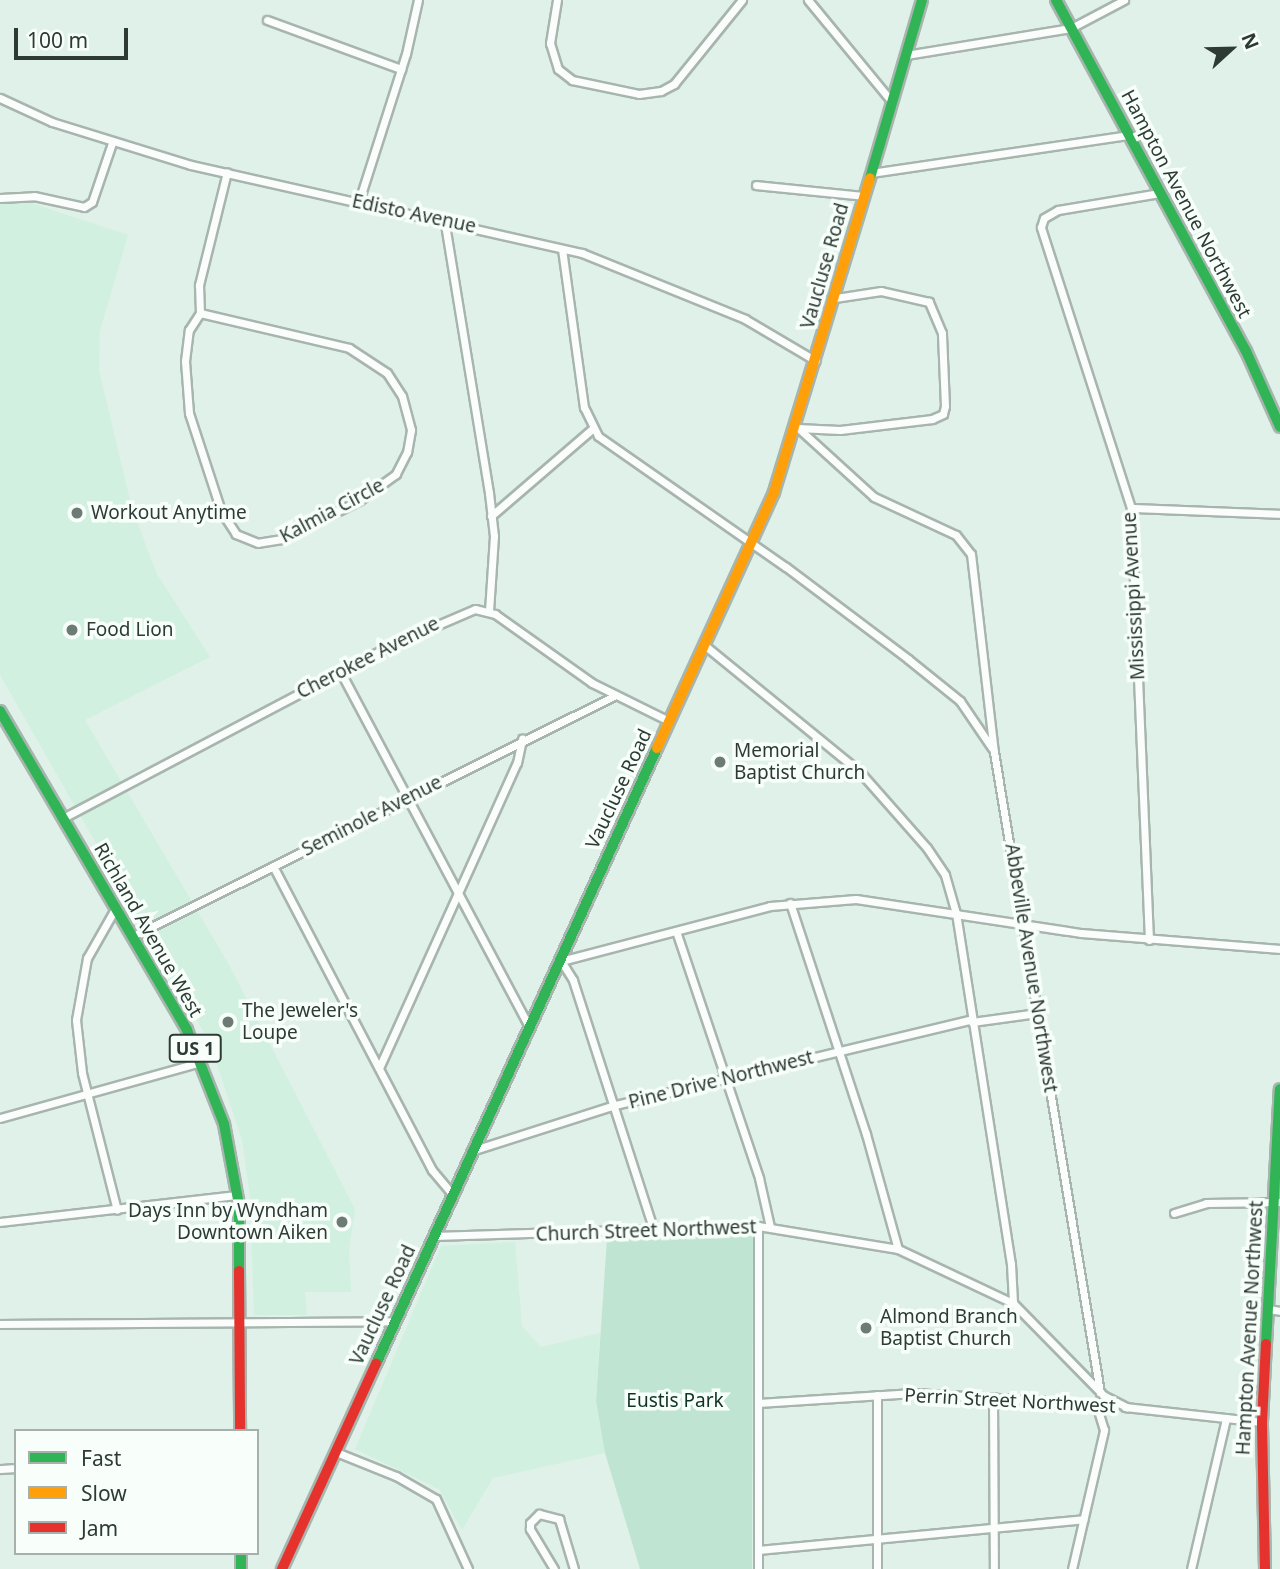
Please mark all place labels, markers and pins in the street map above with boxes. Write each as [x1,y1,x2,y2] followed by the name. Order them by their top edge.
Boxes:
[91,502,247,524] place label: Workout Anytime
[69,505,85,521] marker: Workout Anytime
[86,619,174,641] place label: Food Lion
[64,622,80,638] marker: Food Lion
[734,740,865,784] place label: Memorial Baptist Church
[712,754,728,770] marker: Memorial Baptist Church
[242,1000,358,1044] place label: The Jeweler's Loupe
[220,1014,236,1030] marker: The Jeweler's Loupe
[128,1200,328,1244] place label: Days Inn by Wyndham Downtown Aiken
[334,1214,350,1230] marker: Days Inn by Wyndham Downtown Aiken
[880,1306,1018,1350] place label: Almond Branch Baptist Church
[858,1320,874,1336] marker: Almond Branch Baptist Church

